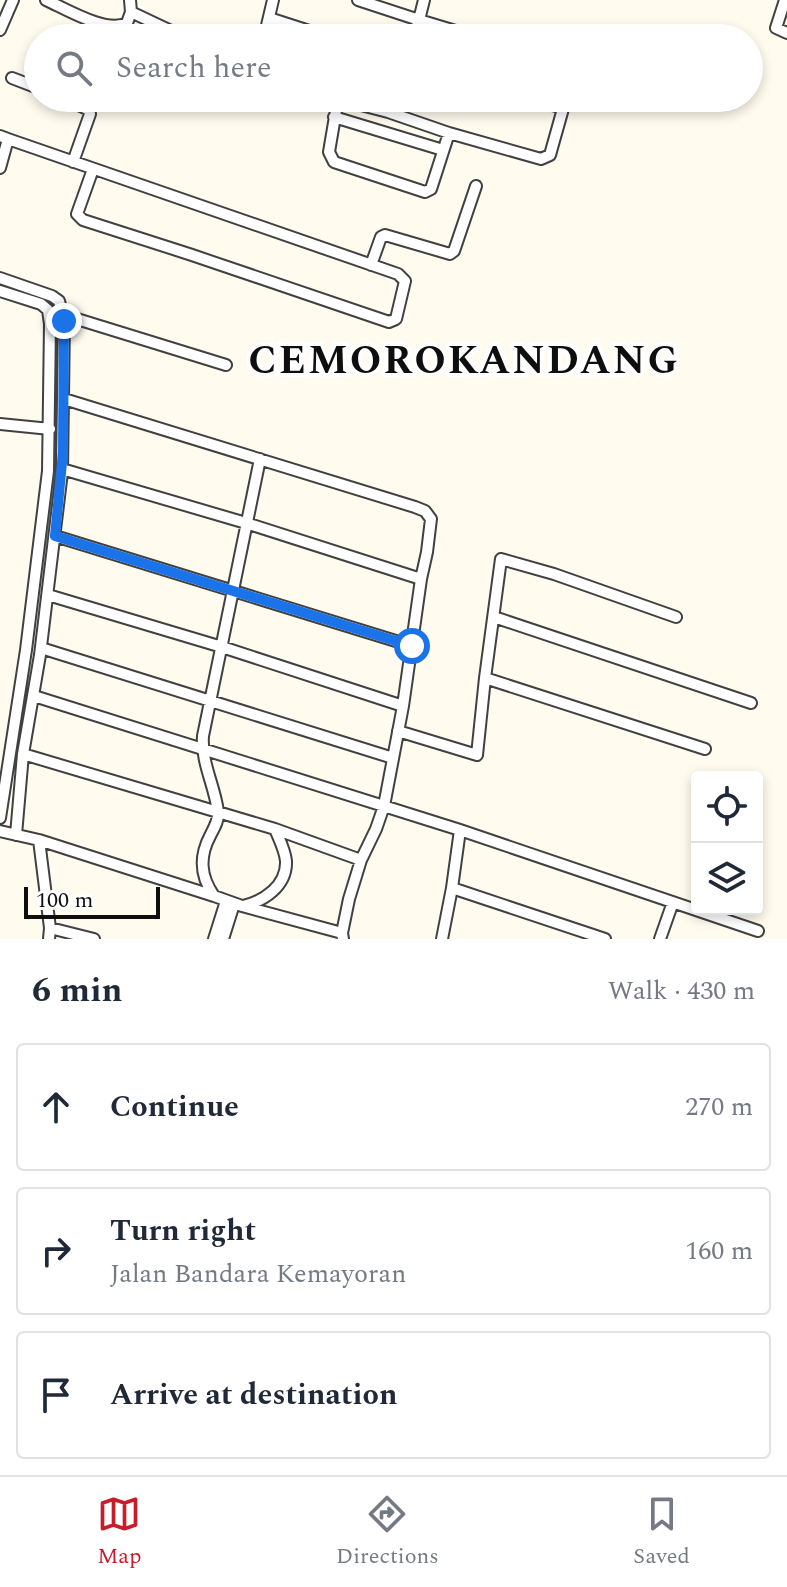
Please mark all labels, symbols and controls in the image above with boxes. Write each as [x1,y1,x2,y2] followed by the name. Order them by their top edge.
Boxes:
[24,24,763,112] search box
[116,45,272,91] text: Search here
[52,46,96,90] icon: search
[46,303,82,339] route end
[248,331,680,392] district label: CEMOROKANDANG
[394,628,430,664] route start
[691,771,763,915] map controls
[691,771,763,843] button: locate
[691,843,763,915] button: layers
[24,883,160,919] scale bar
[36,884,93,917] text: 100 m
[32,965,122,1017] text: 6 min
[608,971,755,1011] text: Walk · 430 m
[110,1084,239,1130] text: Continue
[34,1085,78,1129] icon: ahead
[685,1087,753,1127] text: 270 m
[110,1208,256,1254] text: Turn right
[34,1229,78,1273] icon: right
[685,1231,753,1271] text: 160 m
[110,1254,406,1294] text: Jalan Bandara Kemayoran
[110,1372,397,1418] text: Arrive at destination
[34,1373,78,1417] icon: arrive
[97,1492,142,1573] tab: Map
[336,1492,439,1573] tab: Directions
[633,1492,690,1573] tab: Saved

